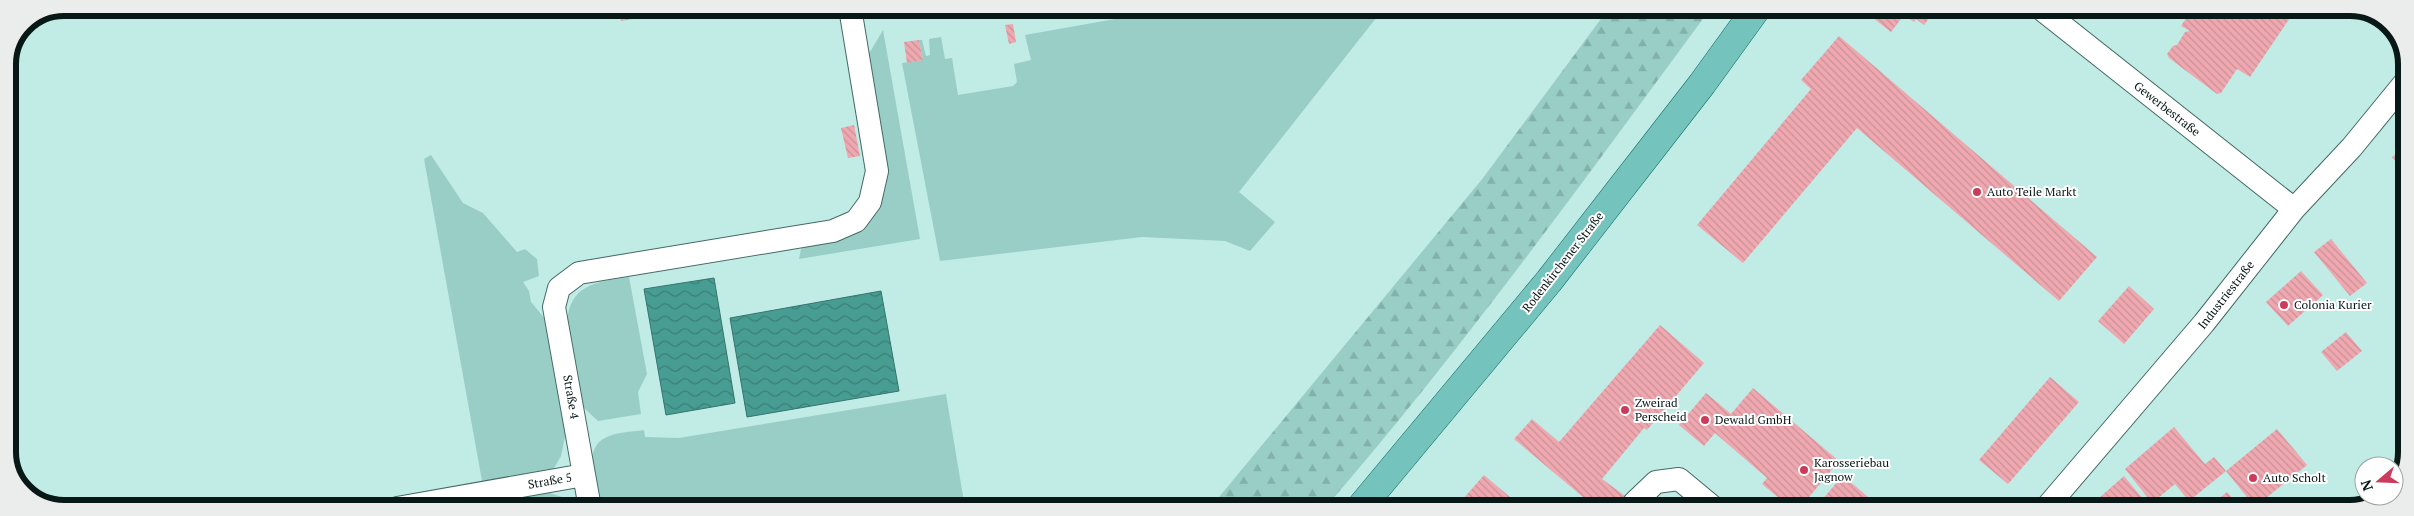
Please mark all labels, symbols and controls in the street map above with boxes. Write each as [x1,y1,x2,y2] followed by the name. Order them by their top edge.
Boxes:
[2131,78,2203,139] street label: Gewerbestraße
[1987,184,2077,199] place label: Auto Teile Markt
[1971,186,1983,198] marker: Auto Teile Markt
[1519,209,1606,315] street label: Rodenkirchener Straße
[2194,257,2257,332] street label: Industriestraße
[2294,297,2372,312] place label: Colonia Kurier
[2278,299,2290,311] marker: Colonia Kurier
[560,374,583,421] street label: Straße 4
[1635,395,1687,424] place label: Zweirad Perscheid
[1619,404,1631,416] marker: Zweirad Perscheid
[1715,412,1792,427] place label: Dewald GmbH
[1699,414,1711,426] marker: Dewald GmbH
[1814,455,1889,484] place label: Karosseriebau Jagnow
[2354,456,2404,506] north arrow
[1798,464,1810,476] marker: Karosseriebau Jagnow
[527,469,573,492] street label: Straße 5
[2263,470,2326,485] place label: Auto Scholt
[2247,472,2259,484] marker: Auto Scholt
[2355,477,2377,494] text: N

